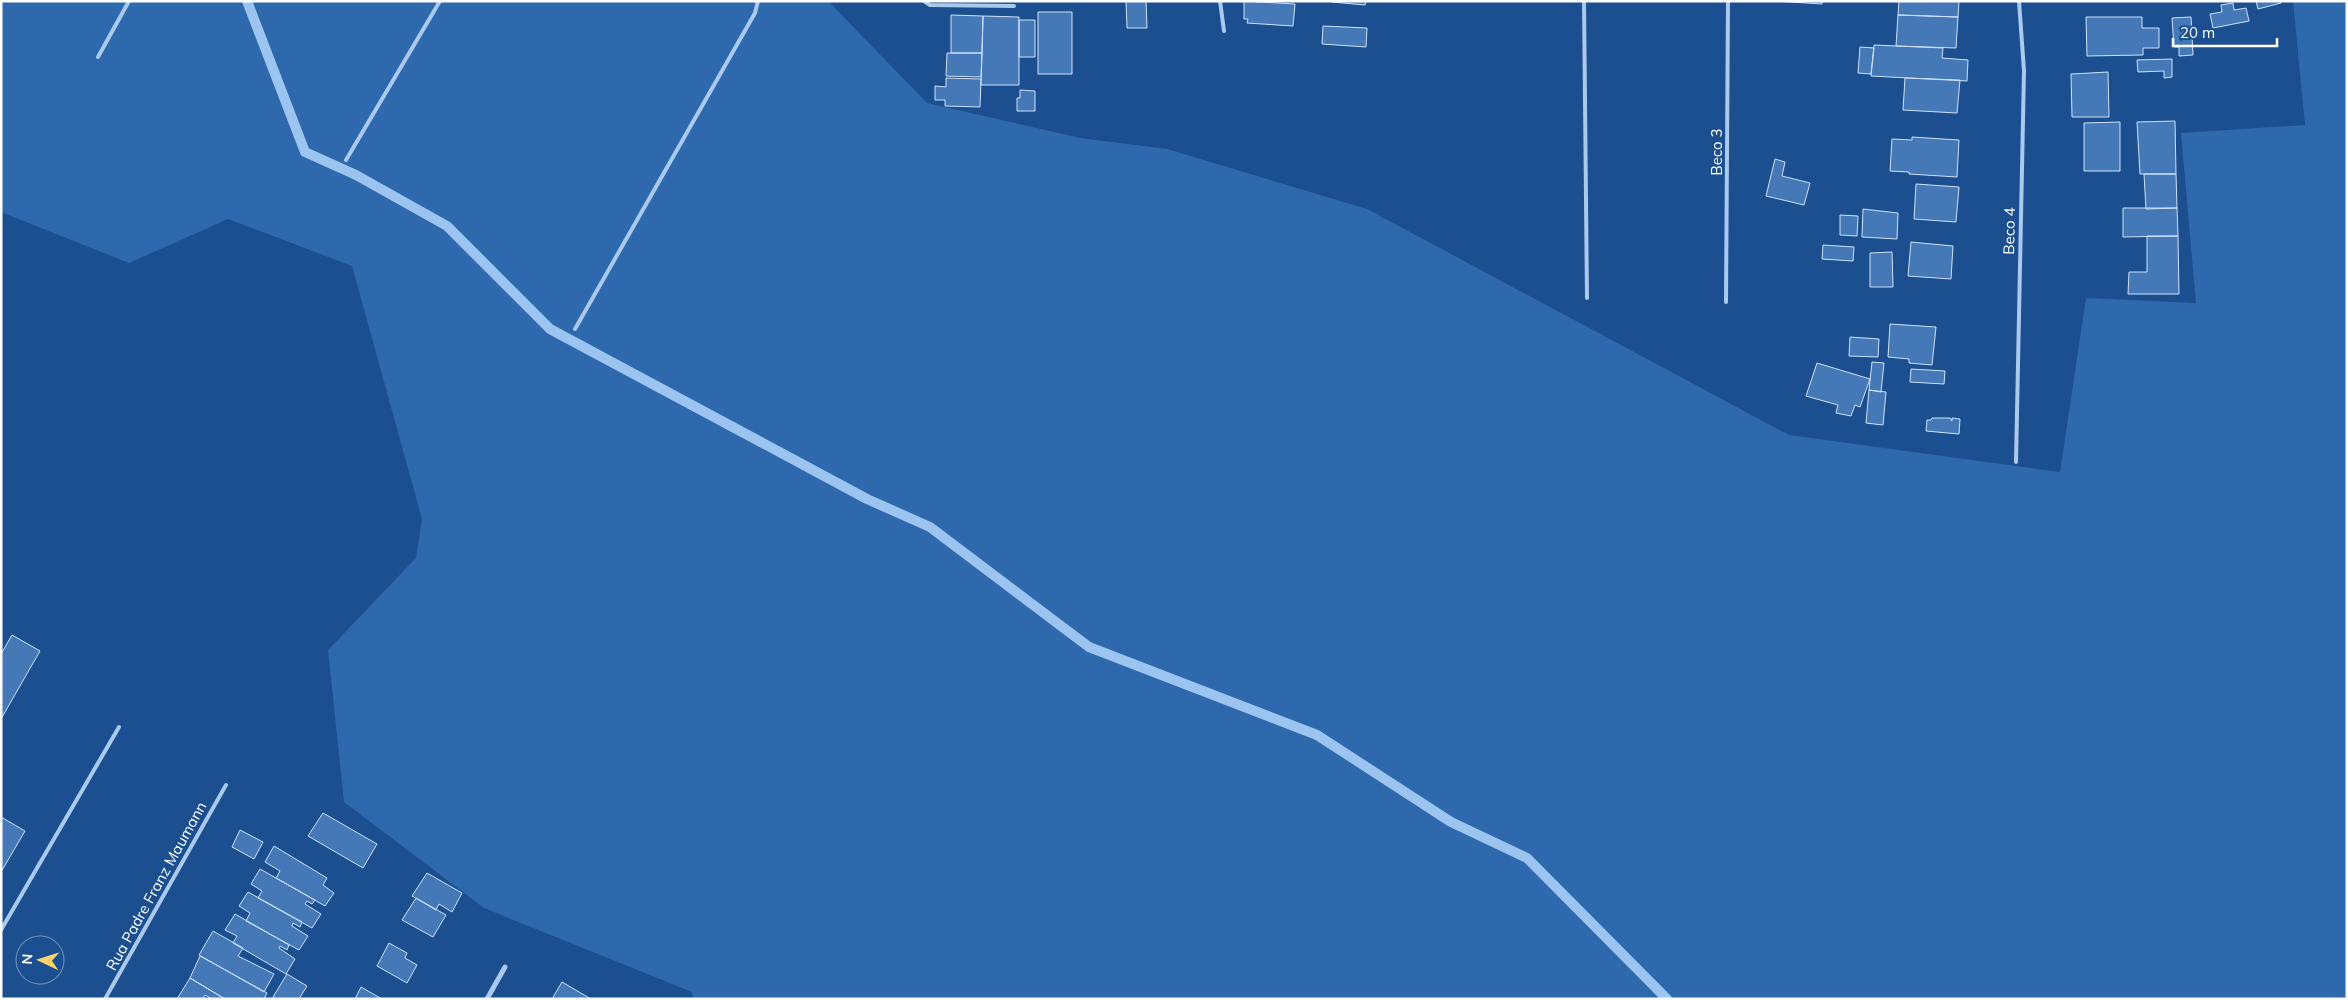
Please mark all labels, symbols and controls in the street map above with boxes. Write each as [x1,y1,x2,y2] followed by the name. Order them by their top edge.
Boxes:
[2173,15,2277,47] scale bar
[2180,23,2215,42] text: 20 m
[1707,128,1726,176] street label: Beco 3
[1999,207,2019,255] street label: Beco 4
[102,798,210,974] street label: Rua Padre Franz Maumann
[15,935,65,985] north arrow
[18,953,36,965] text: N

